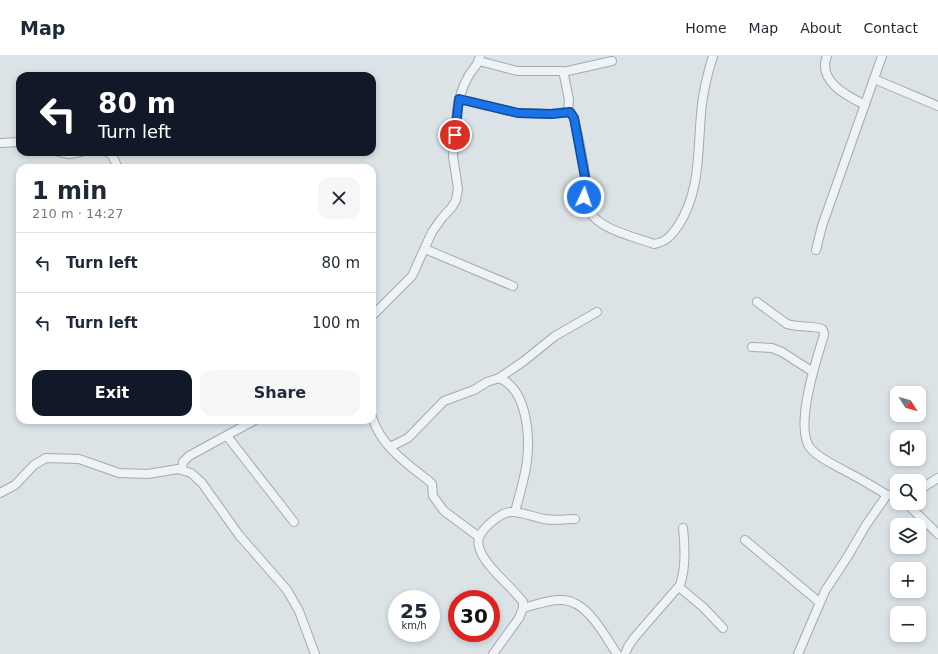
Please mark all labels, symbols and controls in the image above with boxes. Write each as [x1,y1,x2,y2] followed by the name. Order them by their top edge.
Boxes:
[20,17,65,39] text: Map
[685,20,727,36] text: Home
[749,20,778,36] text: Map
[800,20,842,36] text: About
[864,20,918,36] text: Contact
[98,87,176,120] text: 80 m
[32,88,84,140] icon: left
[438,118,472,152] pin
[98,121,171,142] text: Turn left
[444,124,466,146] icon: arrive
[563,176,605,218] position arrow
[32,177,107,205] text: 1 min
[318,177,360,219] button: close
[32,206,123,221] text: 210 m · 14:27
[32,252,54,274] icon: left
[66,254,138,272] text: Turn left
[322,254,360,272] text: 80 m
[32,312,54,334] icon: left
[66,314,138,332] text: Turn left
[312,314,360,332] text: 100 m
[32,370,192,416] button: Exit
[200,370,360,416] button: Share
[890,386,926,422] north arrow
[890,386,926,642] map controls
[890,430,926,466] button: sound
[890,474,926,510] button: search
[890,518,926,554] button: layers
[890,562,926,598] button: +
[448,590,500,642] speed limit sign: 30
[400,599,428,623] text: 25
[890,606,926,642] button: −
[401,620,427,631] text: km/h

